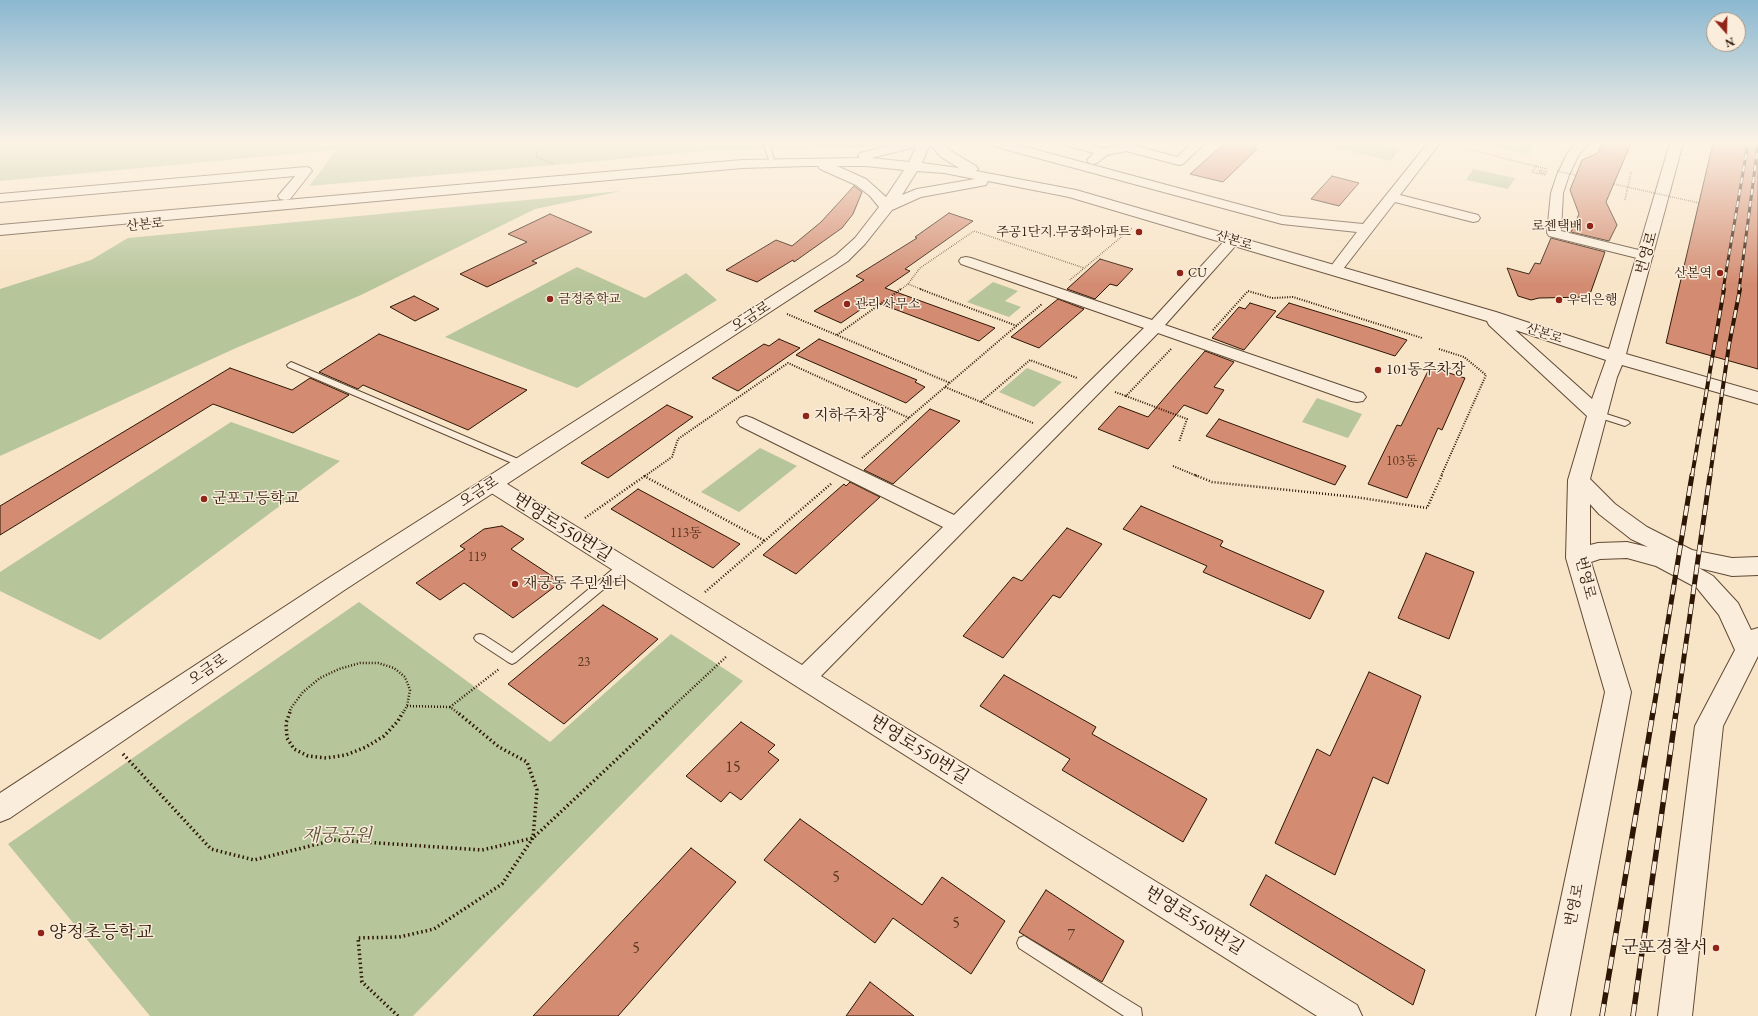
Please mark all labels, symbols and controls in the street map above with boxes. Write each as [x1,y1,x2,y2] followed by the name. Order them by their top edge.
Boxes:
[1706,12,1746,52] north arrow
[1723,34,1736,50] text: N
[126,216,164,234] street label: 산본로
[1532,218,1582,234] place label: 로젠택배
[1585,221,1595,231] marker: 로젠택배
[996,224,1131,240] place label: 주공1단지.무궁화아파트
[1134,227,1144,237] marker: 주공1단지.무궁화아파트
[1214,228,1254,254] street label: 산본로
[1632,230,1662,276] street label: 번영로
[1188,265,1207,281] place label: CU
[1674,265,1712,281] place label: 산본역
[1175,268,1185,278] marker: CU
[1715,268,1725,278] marker: 산본역
[558,291,621,307] place label: 금정중학교
[1567,292,1617,308] place label: 우리은행
[545,294,555,304] marker: 금정중학교
[1554,295,1564,305] marker: 우리은행
[855,296,920,312] place label: 관리 사무소
[728,298,774,336] street label: 오금로
[842,299,852,309] marker: 관리 사무소
[1524,321,1564,347] street label: 산본로
[1386,361,1466,379] place label: 101동주차장
[1373,365,1383,375] marker: 101동주차장
[814,407,886,425] place label: 지하주차장
[801,411,811,421] marker: 지하주차장
[1386,453,1418,469] house number: 103동
[456,473,502,511] street label: 오금로
[508,489,616,567] street label: 번영로550번길
[212,490,299,508] place label: 군포고등학교
[199,494,209,504] marker: 군포고등학교
[670,525,702,541] house number: 113동
[468,549,486,565] house number: 119
[1571,555,1599,601] street label: 번영로
[523,575,627,593] place label: 재궁동 주민센터
[510,579,520,589] marker: 재궁동 주민센터
[185,650,231,690] street label: 오금로
[578,654,590,670] house number: 23
[865,711,973,789] street label: 번영로550번길
[725,758,741,778] house number: 15
[302,825,372,847] park label: 재궁공원
[832,868,840,888] house number: 5
[1140,882,1248,960] street label: 번영로550번길
[1562,882,1588,928] street label: 번영로
[952,914,960,934] house number: 5
[49,922,153,944] place label: 양정초등학교
[1067,926,1075,946] house number: 7
[36,928,46,938] marker: 양정초등학교
[1621,937,1708,959] place label: 군포경찰서
[632,939,640,959] house number: 5
[1711,943,1721,953] marker: 군포경찰서

